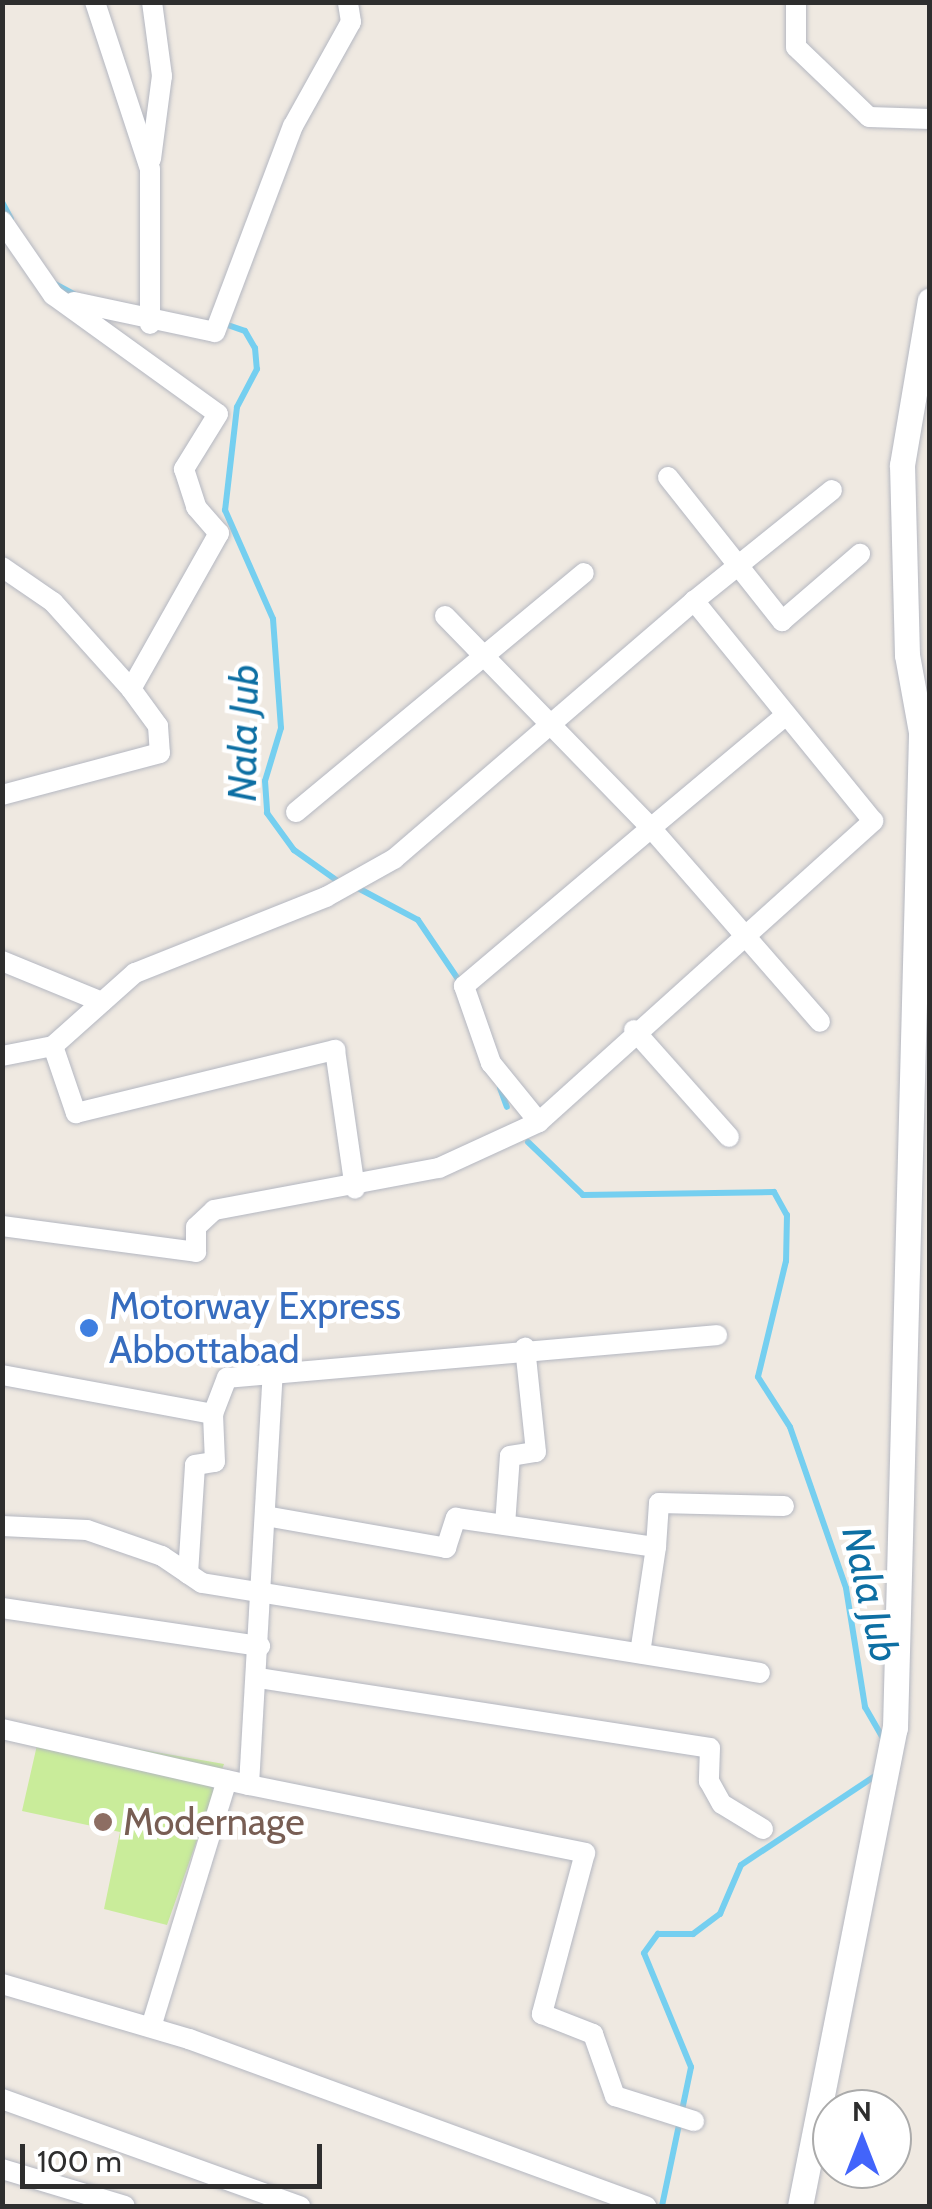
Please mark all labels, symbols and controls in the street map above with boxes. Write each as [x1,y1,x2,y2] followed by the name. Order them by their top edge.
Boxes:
[218,664,268,802] water label: Nala Jub
[109,1283,401,1372] place label: Motorway Express Abbottabad
[78,1317,100,1339] marker: Motorway Express Abbottabad
[832,1522,910,1666] water label: Nala Jub
[123,1799,305,1845] place label: Modernage
[92,1811,114,1833] marker: Modernage
[812,2089,912,2189] north arrow
[852,2094,872,2128] text: N
[25,2124,328,2186] scale bar
[37,2143,122,2180] text: 100 m

